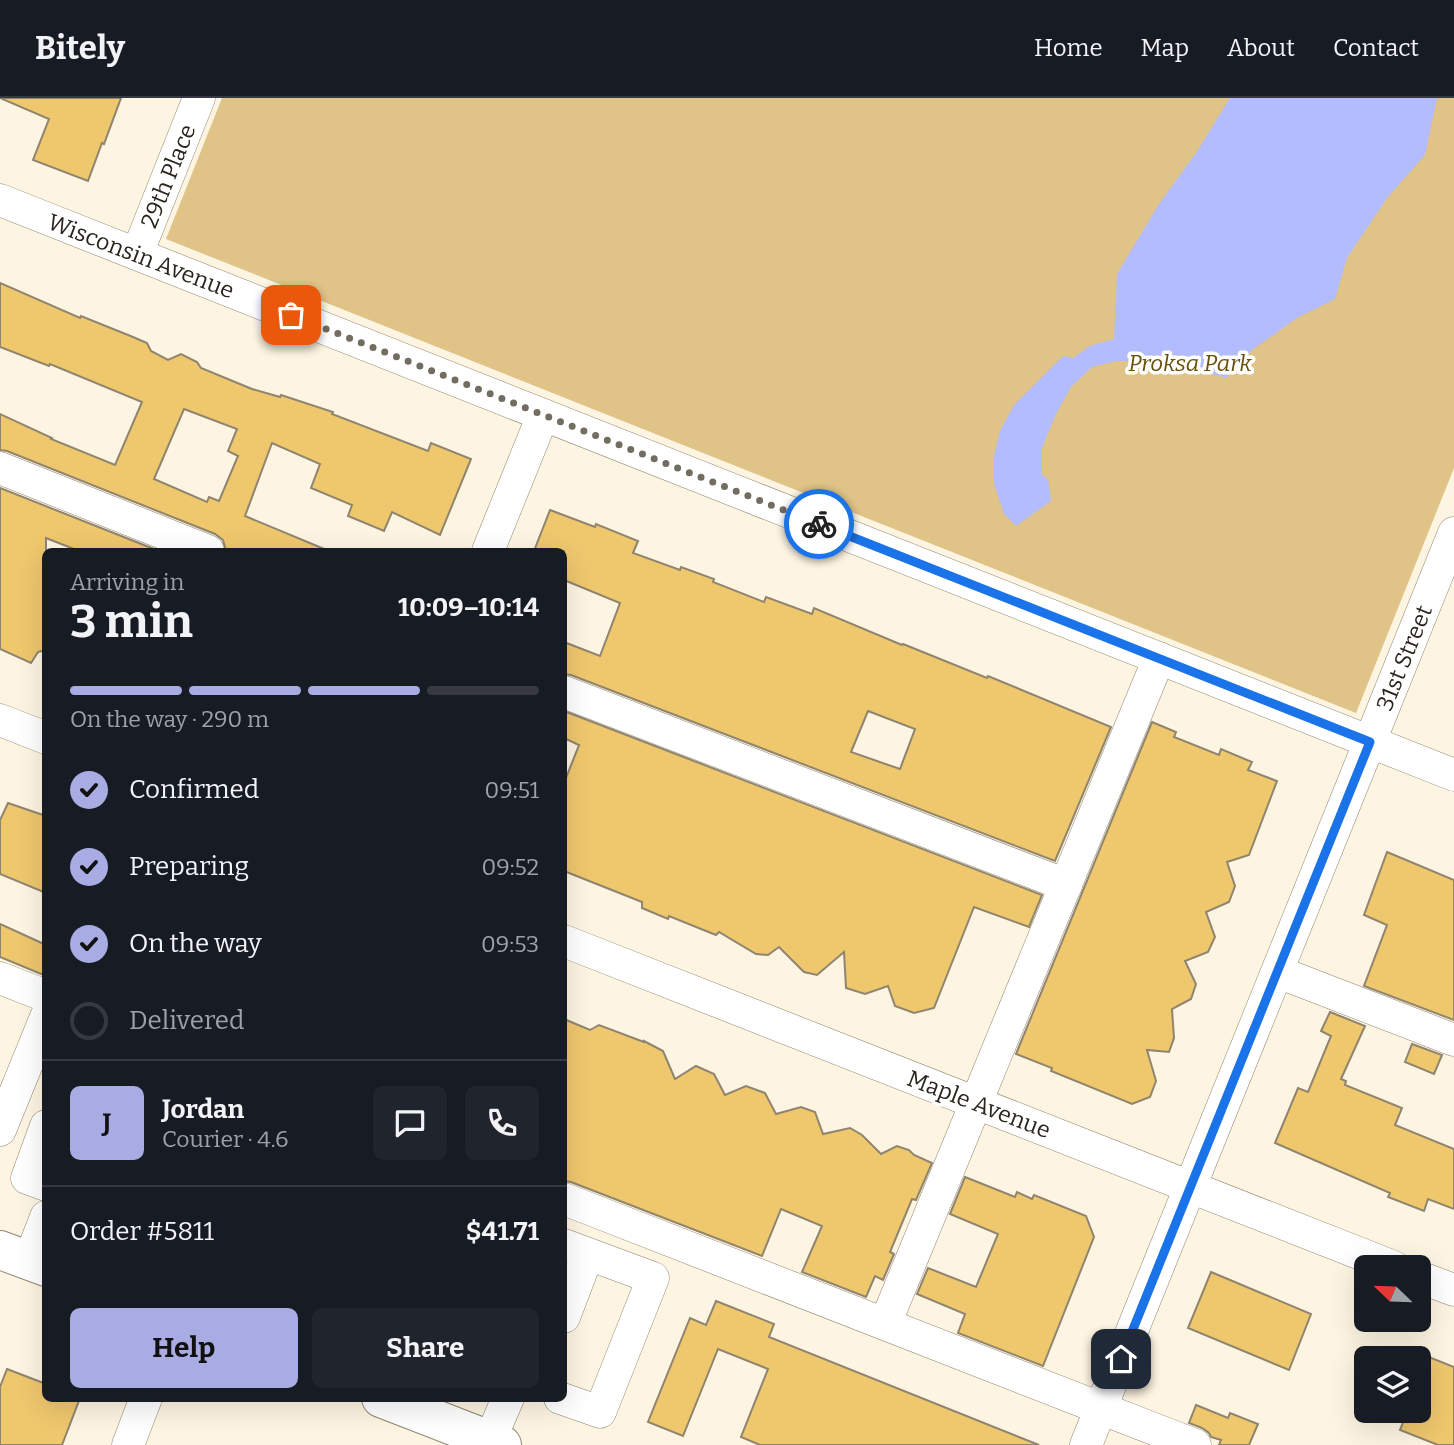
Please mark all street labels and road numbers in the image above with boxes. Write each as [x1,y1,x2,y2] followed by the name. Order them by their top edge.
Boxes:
[135,120,201,232] street label: 29th Place
[44,208,238,304] street label: Wisconsin Avenue
[1370,601,1438,715] street label: 31st Street
[903,1064,1055,1144] street label: Maple Avenue

